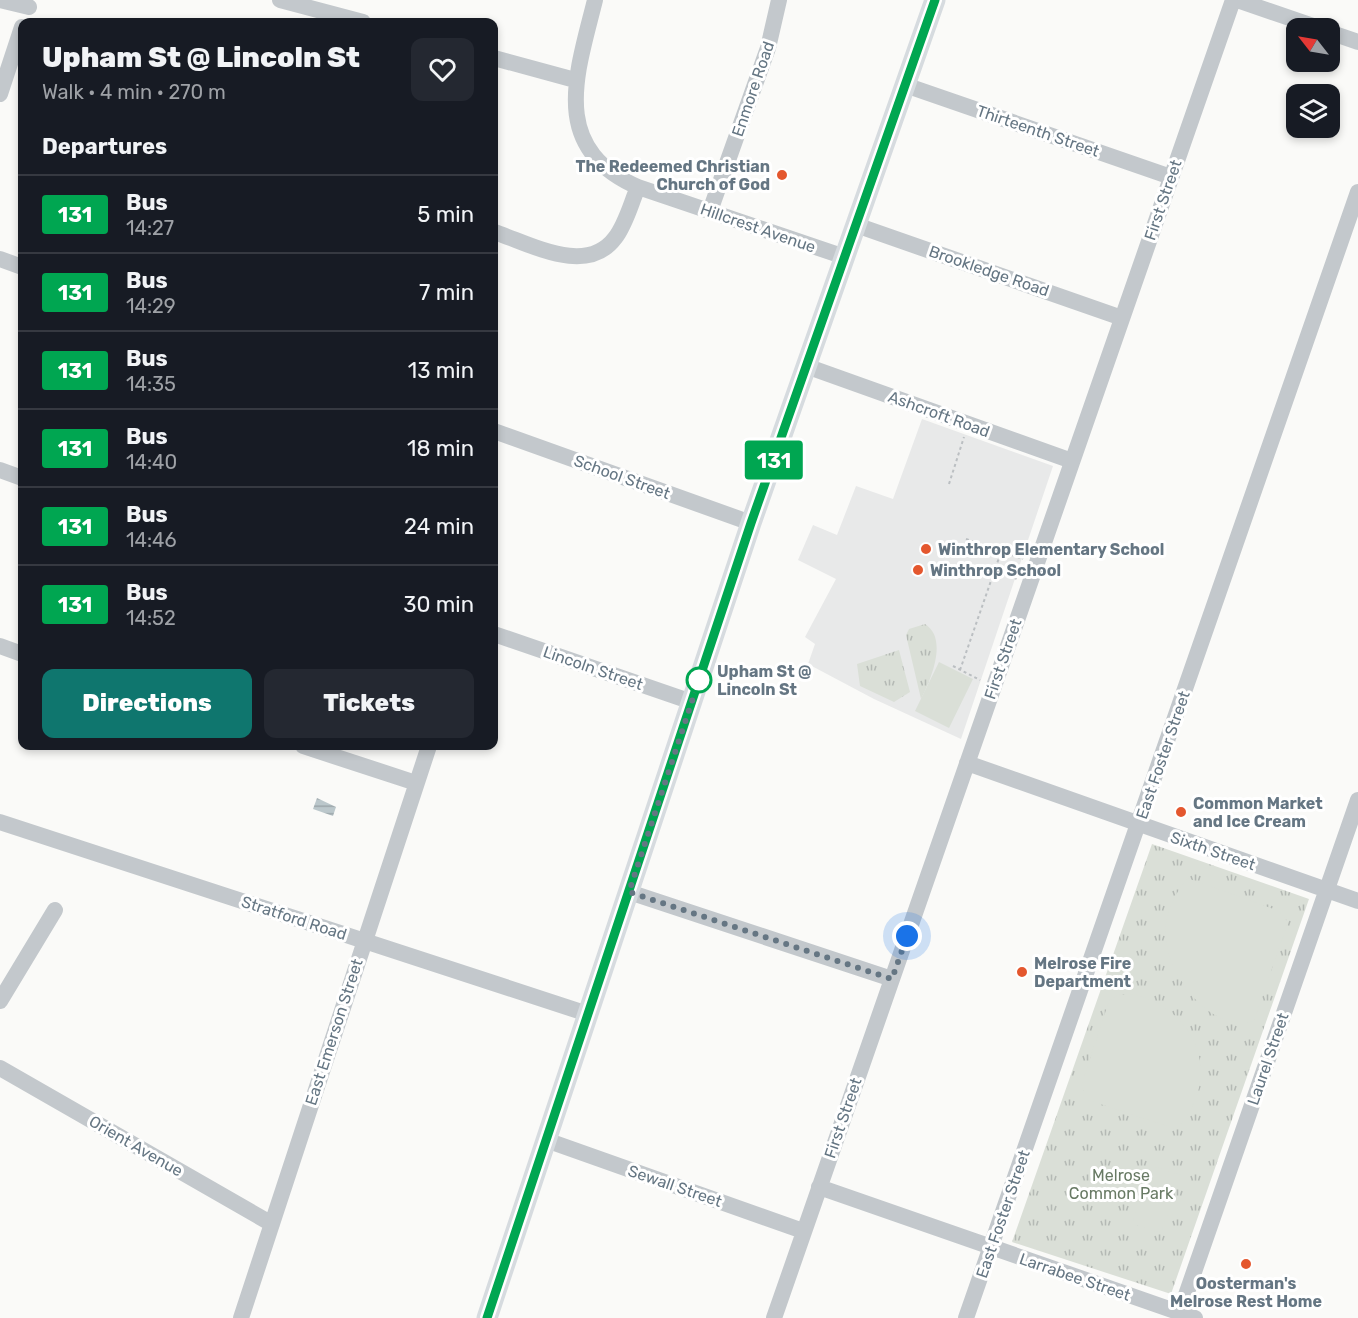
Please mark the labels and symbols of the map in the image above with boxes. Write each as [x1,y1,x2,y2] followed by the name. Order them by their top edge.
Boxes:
[1286,18,1340,72] north arrow
[728,39,778,139] street label: Enmore Road
[974,101,1102,161] street label: Thirteenth Street
[576,157,770,194] place label: The Redeemed Christian Church of God
[1140,157,1186,243] street label: First Street
[775,168,789,182] marker: The Redeemed Christian Church of God
[698,199,818,257] street label: Hillcrest Avenue
[926,242,1052,300] street label: Brookledge Road
[886,387,992,441] street label: Ashcroft Road
[740,440,808,480] line badge: 131
[571,451,673,503] street label: School Street
[938,540,1164,559] place label: Winthrop Elementary School
[919,542,933,556] marker: Winthrop Elementary School
[930,561,1061,580] place label: Winthrop School
[911,563,925,577] marker: Winthrop School
[980,616,1026,702] street label: First Street
[541,642,645,694] street label: Lincoln Street
[717,662,812,699] place label: Upham St @ Lincoln St
[686,667,712,693] marker: Upham St @ Lincoln St
[1132,688,1194,822] street label: East Foster Street
[1193,794,1323,831] place label: Common Market and Ice Cream
[1174,805,1188,819] marker: Common Market and Ice Cream
[1168,828,1258,874] street label: Sixth Street
[239,892,349,944] street label: Stratford Road
[892,921,922,951] your location
[1034,954,1132,991] place label: Melrose Fire Department
[301,956,367,1108] street label: East Emerson Street
[1015,965,1029,979] marker: Melrose Fire Department
[1243,1010,1293,1108] street label: Laurel Street
[820,1075,866,1161] street label: First Street
[86,1111,186,1181] street label: Orient Avenue
[972,1147,1034,1281] street label: East Foster Street
[626,1161,724,1211] street label: Sewall Street
[1069,1166,1174,1203] park label: Melrose Common Park
[1017,1249,1133,1305] street label: Larrabee Street
[1239,1257,1253,1271] marker: Oosterman's Melrose Rest Home
[1170,1274,1322,1311] place label: Oosterman's Melrose Rest Home

